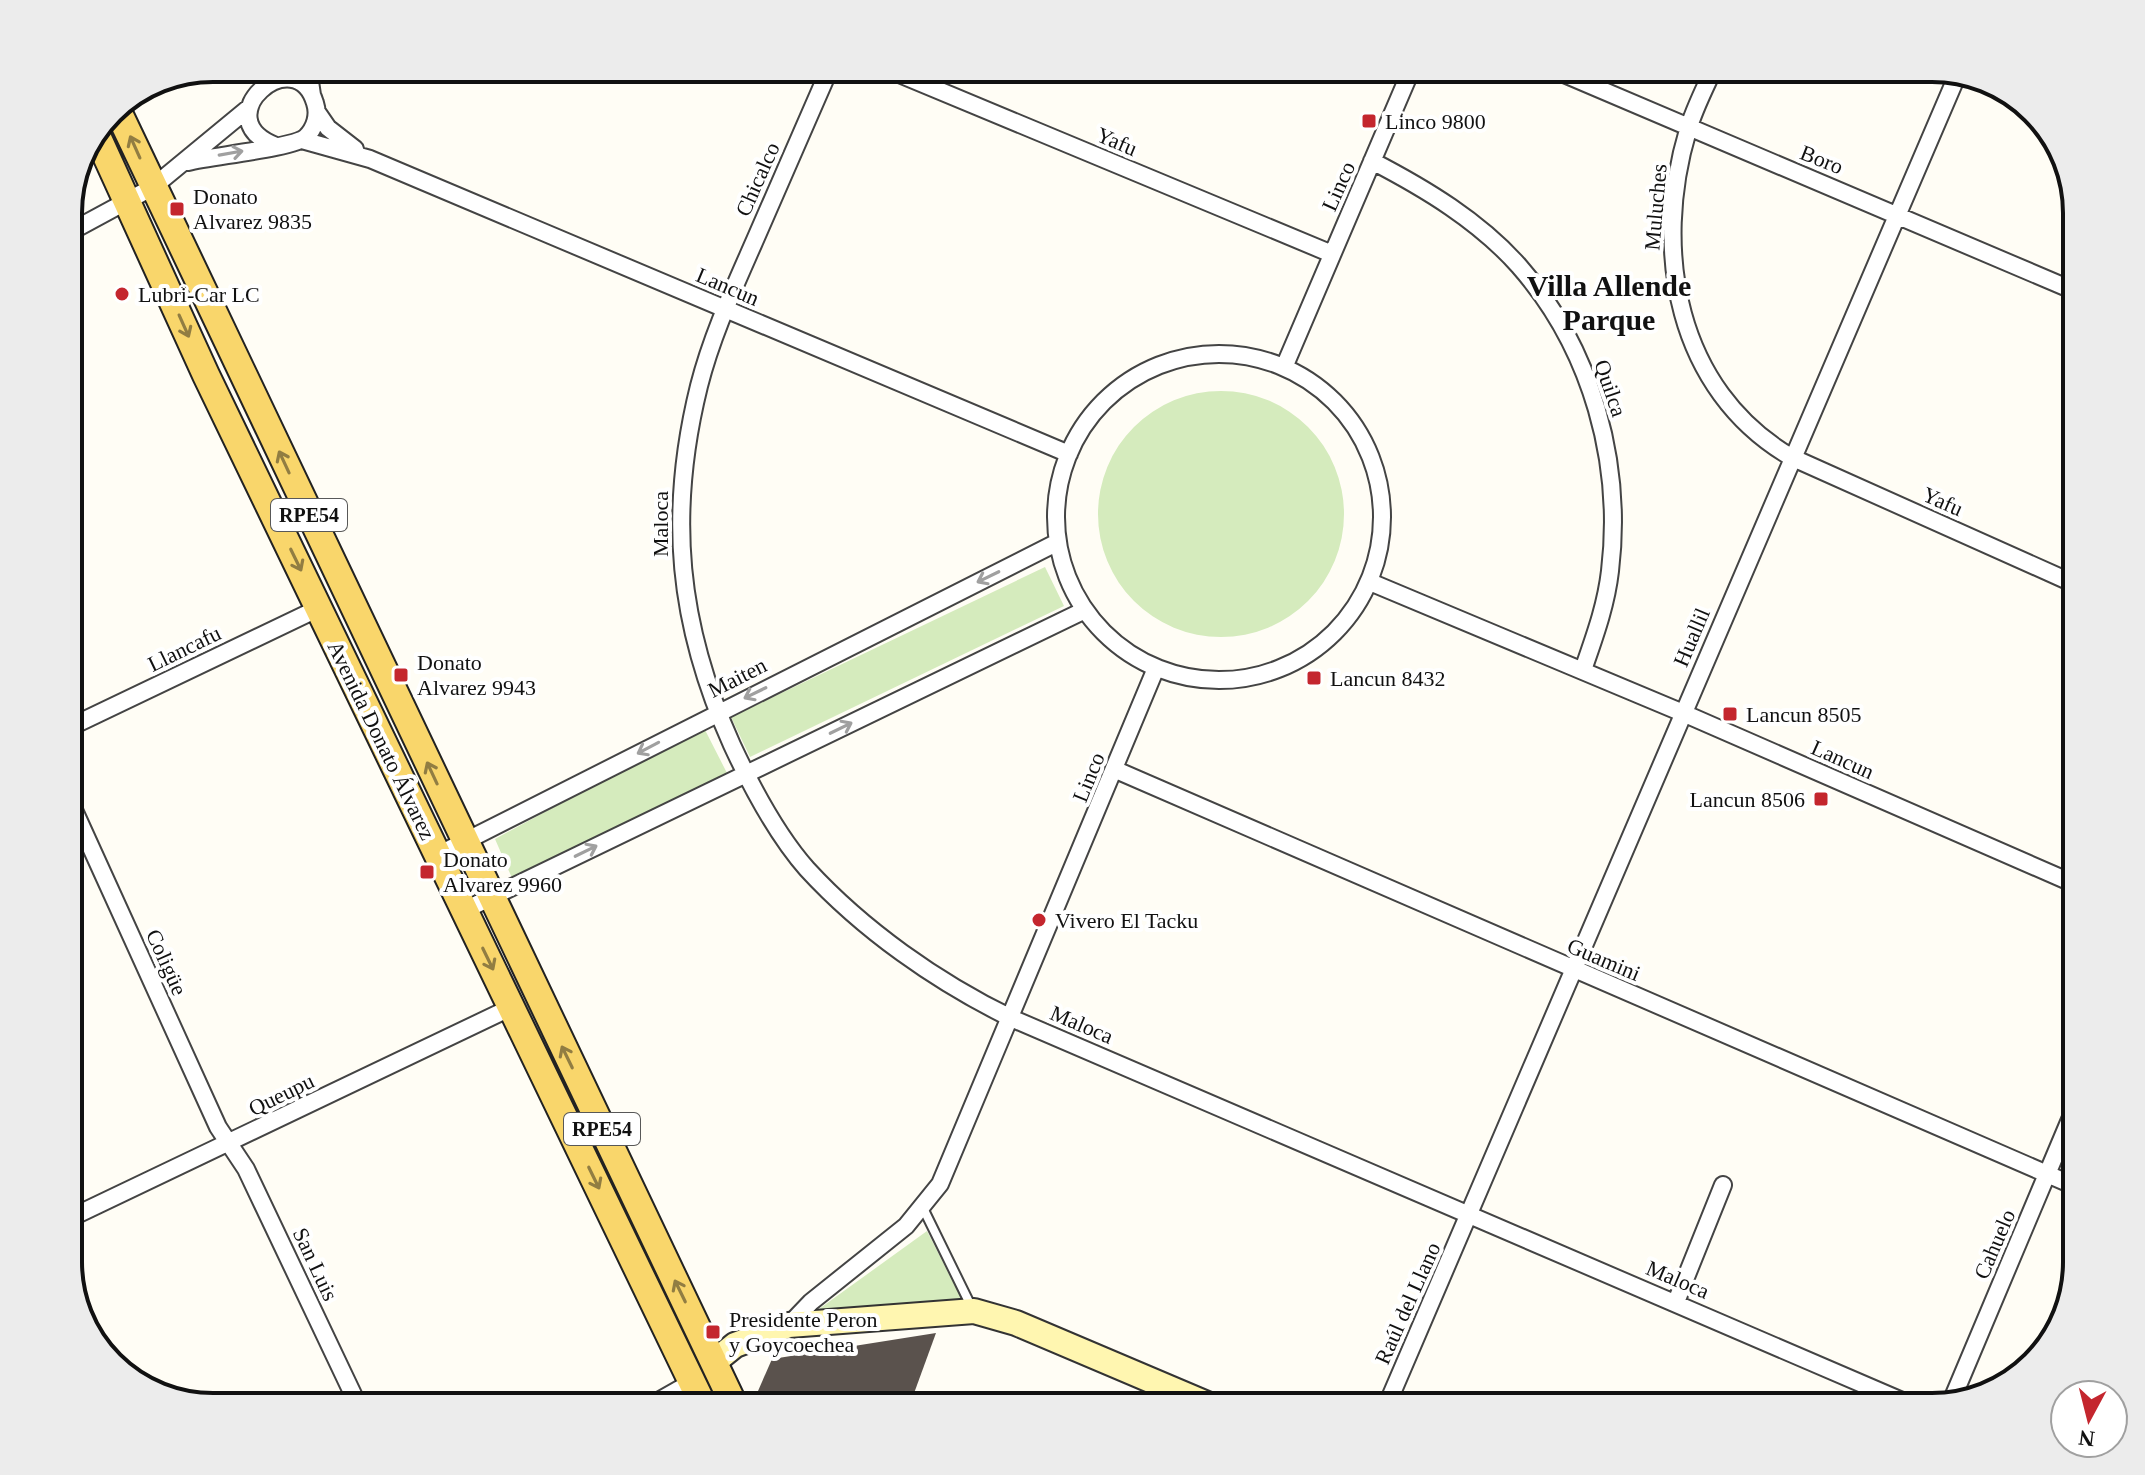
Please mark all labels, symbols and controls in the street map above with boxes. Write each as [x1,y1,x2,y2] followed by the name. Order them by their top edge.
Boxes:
[1385,109,1486,134] place label: Linco 9800
[1360,112,1378,130] marker: Linco 9800
[1093,122,1141,161] street label: Yafu
[127,135,142,159] one-way arrow
[730,138,785,220] street label: Chicalco
[1797,140,1847,179] street label: Boro
[218,144,244,159] one-way arrow
[1317,158,1360,215] street label: Linco
[1639,163,1672,251] street label: Muluches
[193,184,312,234] place label: Donato Alvarez 9835
[168,200,186,218] marker: Donato Alvarez 9835
[693,262,763,311] street label: Lancun
[1527,269,1691,336] district label: Villa Allende Parque
[138,282,260,307] place label: Lubri-Car LC
[113,285,131,303] marker: Lubri-Car LC
[177,313,192,337] one-way arrow
[1589,356,1632,420] street label: Quilca
[276,451,291,475] one-way arrow
[1919,482,1967,521] street label: Yafu
[648,491,673,557] street label: Maloca
[271,499,347,531] road number: RPE54
[289,548,304,572] one-way arrow
[976,570,1000,585] one-way arrow
[1668,604,1715,670] street label: Huallil
[144,620,225,677] street label: Llancafu
[322,637,441,844] street label: Avenida Donato Álvarez
[417,650,536,700] place label: Donato Alvarez 9943
[704,652,771,703] street label: Maiten
[392,666,410,684] marker: Donato Alvarez 9943
[1330,666,1445,691] place label: Lancun 8432
[1305,669,1323,687] marker: Lancun 8432
[744,686,767,701] one-way arrow
[1746,702,1861,727] place label: Lancun 8505
[1721,705,1739,723] marker: Lancun 8505
[828,720,852,735] one-way arrow
[1808,735,1878,784] street label: Lancun
[637,740,660,756] one-way arrow
[1067,749,1110,806] street label: Linco
[423,761,439,785] one-way arrow
[1690,787,1805,812] place label: Lancun 8506
[1812,790,1830,808] marker: Lancun 8506
[573,843,597,858] one-way arrow
[443,847,562,897] place label: Donato Alvarez 9960
[418,863,436,881] marker: Donato Alvarez 9960
[1055,908,1198,933] place label: Vivero El Tacku
[1030,911,1048,929] marker: Vivero El Tacku
[141,925,192,999] street label: Coligüe
[1563,933,1644,986] street label: Guamini
[481,946,496,970] one-way arrow
[1047,1000,1117,1049] street label: Maloca
[559,1046,574,1070] one-way arrow
[244,1068,318,1121] street label: Queupu
[564,1113,640,1145] road number: RPE54
[587,1165,602,1189] one-way arrow
[1969,1206,2020,1283] street label: Cahuelo
[288,1224,343,1305] street label: San Luis
[1369,1238,1445,1368] street label: Raúl del Llano
[1643,1255,1713,1304] street label: Maloca
[672,1280,687,1304] one-way arrow
[729,1307,877,1357] place label: Presidente Peron y Goycoechea
[704,1323,722,1341] marker: Presidente Peron y Goycoechea
[2049,1379,2129,1459] north arrow
[2077,1425,2096,1452] text: N

